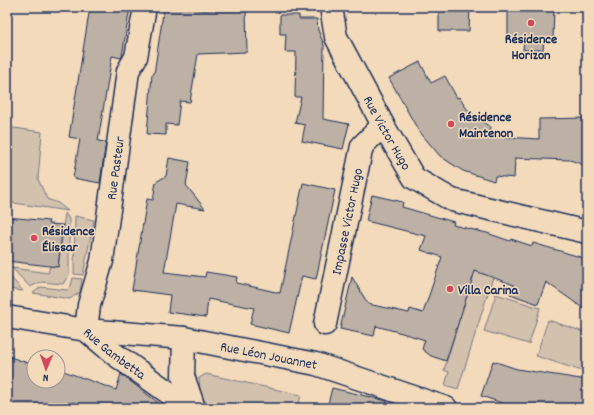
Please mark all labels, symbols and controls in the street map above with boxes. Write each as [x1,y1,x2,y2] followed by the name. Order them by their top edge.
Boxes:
[526,18,536,28] marker: Résidence Horizon
[505,30,557,66] place label: Résidence Horizon
[357,93,415,174] street label: Rue Victor Hugo
[459,108,514,144] place label: Résidence Maintenon
[446,119,456,129] marker: Résidence Maintenon
[102,134,131,201] street label: Rue Pasteur
[327,166,369,277] street label: Impasse Victor Hugo
[42,222,94,258] place label: Résidence Élissar
[29,233,39,243] marker: Résidence Élissar
[458,281,519,301] place label: Villa Carina
[445,284,455,294] marker: Villa Carina
[78,324,150,386] street label: Rue Gambetta
[218,337,319,376] street label: Rue Léon Jouannet
[26,349,66,389] north arrow
[42,369,49,385] text: N

